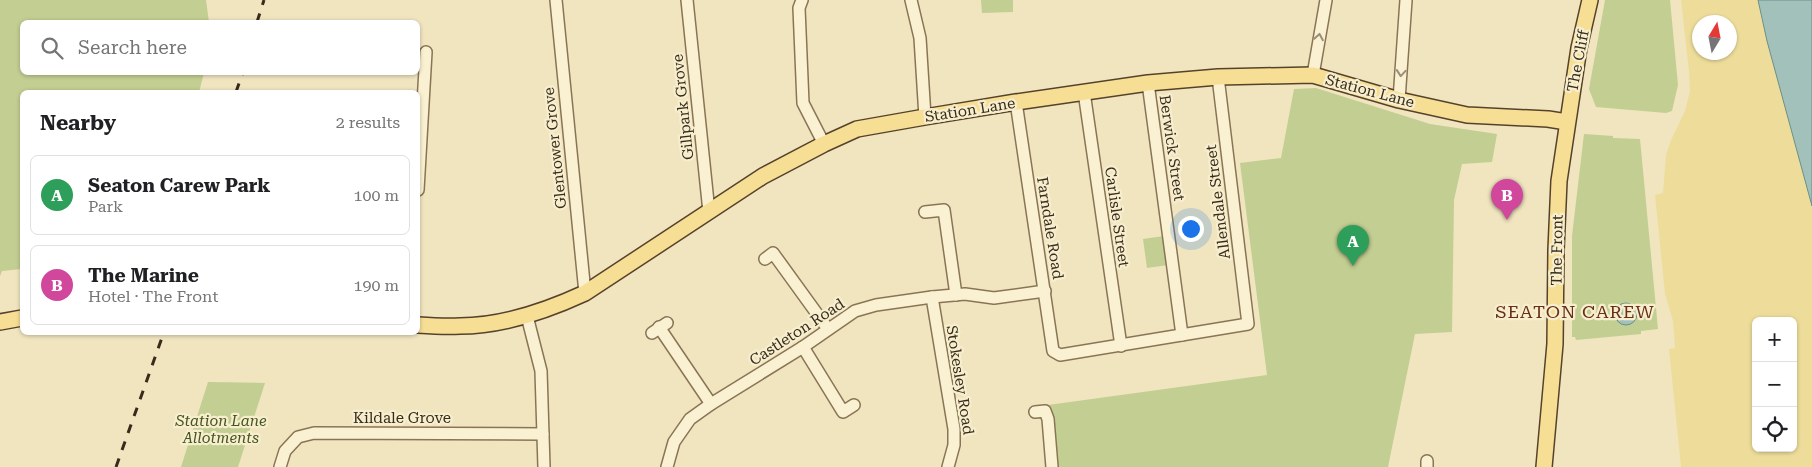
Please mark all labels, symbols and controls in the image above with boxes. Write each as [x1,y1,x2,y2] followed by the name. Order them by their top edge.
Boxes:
[1692,15,1737,60] north arrow
[20,20,420,75] search box
[1563,27,1593,94] street label: The Cliff
[1314,33,1324,42] one-way arrow
[38,34,66,62] icon: search
[78,36,187,59] text: Search here
[668,53,698,161] street label: Gillpark Grove
[1395,69,1406,77] one-way arrow
[1324,70,1416,112] street label: Station Lane
[540,86,570,210] street label: Glentower Grove
[923,94,1017,126] street label: Station Lane
[1156,94,1188,202] street label: Berwick Street
[40,111,116,135] text: Nearby
[336,113,400,132] text: 2 results
[1202,143,1234,260] street label: Allendale Street
[1101,166,1133,269] street label: Carlisle Street
[88,174,270,197] text: Seaton Carew Park
[1033,175,1067,281] street label: Farndale Road
[1491,179,1523,220] pin: B
[51,186,63,205] text: A
[353,186,399,205] text: 100 m
[88,197,123,216] text: Park
[1547,214,1567,286] street label: The Front
[1178,216,1204,242] your location
[1337,225,1369,266] pin: A
[88,264,199,287] text: The Marine
[51,276,63,295] text: B
[353,276,399,295] text: 190 m
[88,287,218,306] text: Hotel · The Front
[746,294,848,369] street label: Castleton Road
[1495,301,1655,322] district label: SEATON CAREW
[1752,317,1797,452] map controls
[1752,317,1797,362] button: +
[942,324,978,436] street label: Stokesley Road
[1752,362,1797,407] button: −
[1752,407,1797,452] button: locate
[353,409,451,427] street label: Kildale Grove
[174,412,267,447] park label: Station Lane Allotments

